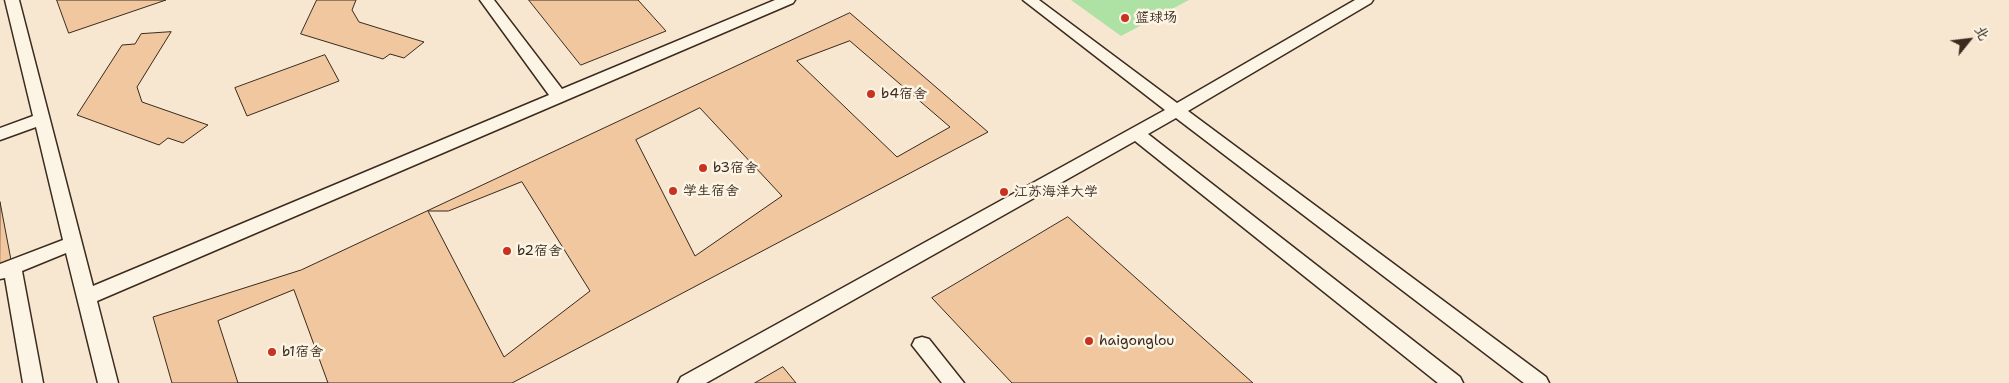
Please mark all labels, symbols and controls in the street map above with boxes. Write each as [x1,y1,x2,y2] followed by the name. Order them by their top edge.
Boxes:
[1135,10,1177,26] place label: 篮球场
[1119,12,1131,24] marker: 篮球场
[1944,15,1994,65] north arrow
[1971,22,1993,43] text: 北
[881,86,927,102] place label: b4宿舍
[865,88,877,100] marker: b4宿舍
[713,160,758,176] place label: b3宿舍
[697,162,709,174] marker: b3宿舍
[683,183,739,199] place label: 学生宿舍
[1014,184,1098,200] place label: 江苏海洋大学
[667,185,679,197] marker: 学生宿舍
[998,186,1010,198] marker: 江苏海洋大学
[517,243,562,259] place label: b2宿舍
[501,245,513,257] marker: b2宿舍
[1099,333,1174,349] place label: haigonglou
[1083,335,1095,347] marker: haigonglou
[282,344,323,360] place label: b1宿舍
[266,346,278,358] marker: b1宿舍

